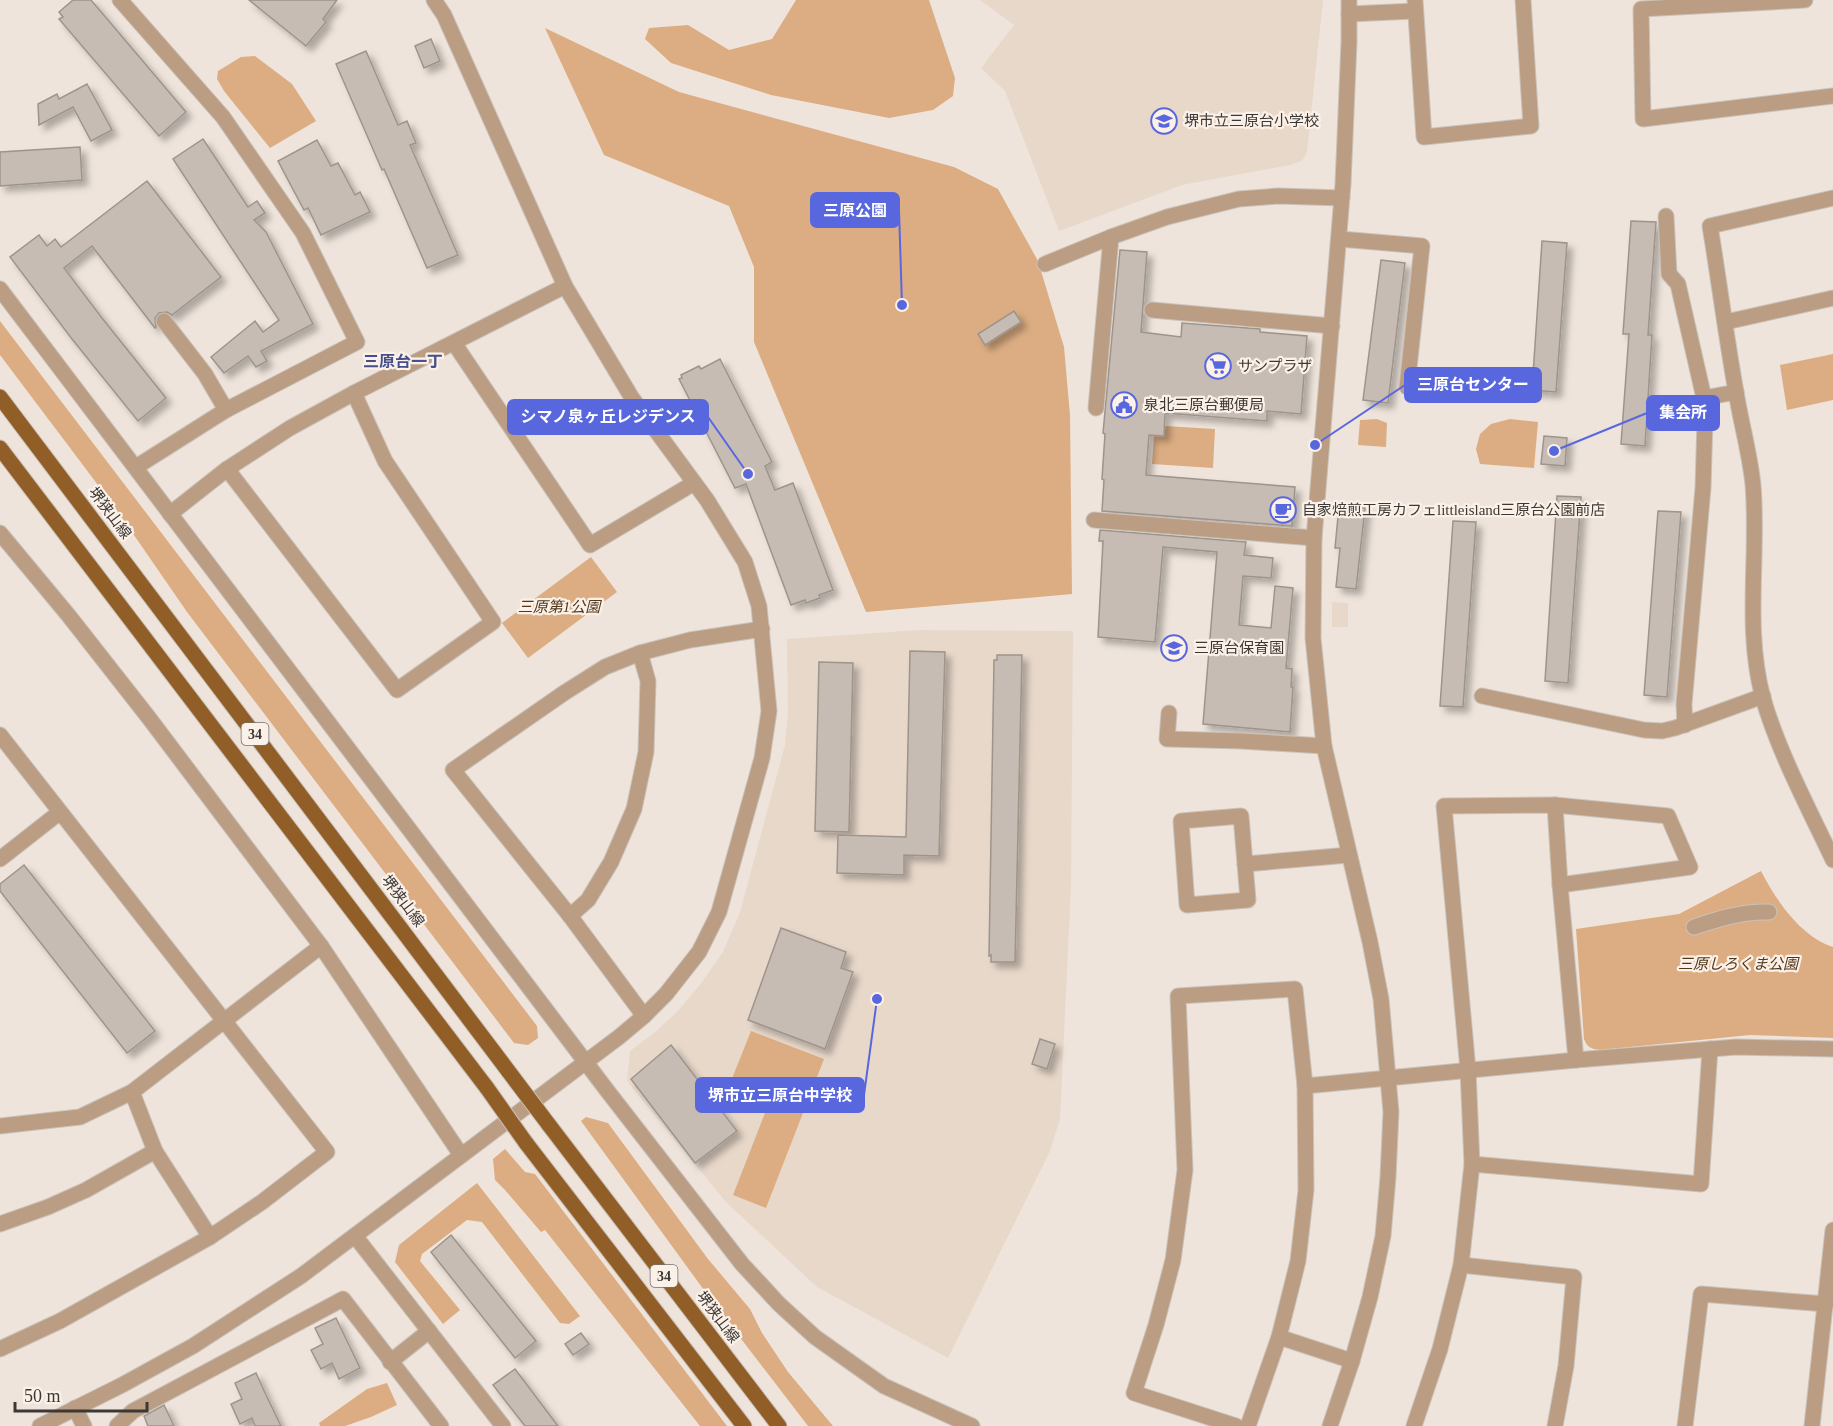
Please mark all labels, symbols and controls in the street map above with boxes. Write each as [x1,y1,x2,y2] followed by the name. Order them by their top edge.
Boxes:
[1149,106,1179,136] school or university icon: 堺市立三原台小学校
[1184,113,1319,129] place label: 堺市立三原台小学校
[811,193,899,227] callout: 三原公園
[823,202,887,219] text: 三原公園
[1203,351,1233,381] supermarket icon: サンプラザ
[363,353,443,370] district label: 三原台一丁
[1238,358,1313,374] place label: サンプラザ
[1405,368,1541,402] callout: 三原台センター
[1417,376,1529,393] text: 三原台センター
[1109,390,1139,420] public building icon: 泉北三原台郵便局
[1144,396,1264,413] place label: 泉北三原台郵便局
[1647,396,1719,430] callout: 集会所
[508,400,708,434] callout: シマノ泉ヶ丘レジデンス
[1659,404,1707,421] text: 集会所
[520,408,696,425] text: シマノ泉ヶ丘レジデンス
[86,484,134,542] street label: 堺狭山線
[1268,495,1298,525] cafe icon: 自家焙煎工房カフェlittleisland三原台公園前店
[1302,502,1605,518] place label: 自家焙煎工房カフェlittleisland三原台公園前店
[518,599,602,615] park label: 三原第1公園
[1159,633,1189,663] school or university icon: 三原台保育園
[1194,640,1284,656] place label: 三原台保育園
[242,723,268,745] road number: 34
[379,872,427,930] street label: 堺狭山線
[1678,956,1800,972] park label: 三原しろくま公園
[696,1078,864,1112] callout: 堺市立三原台中学校
[708,1087,852,1104] text: 堺市立三原台中学校
[650,1265,678,1287] road number: 34
[694,1288,742,1346] street label: 堺狭山線
[15,1375,147,1413] scale bar
[24,1386,61,1406] text: 50 m

